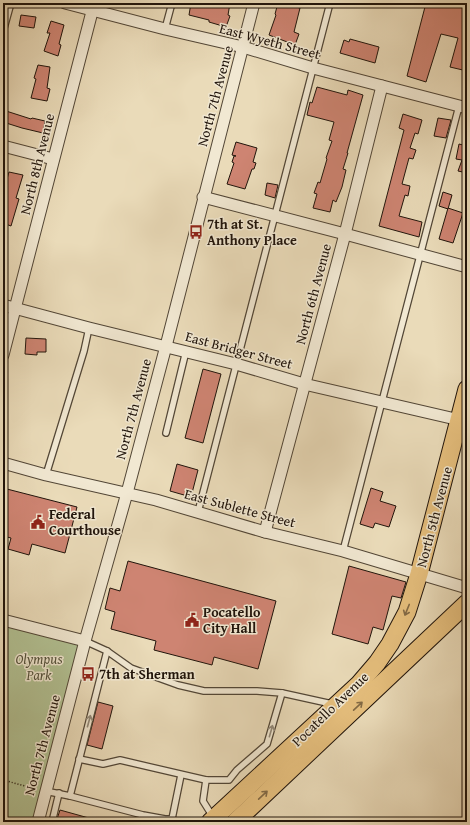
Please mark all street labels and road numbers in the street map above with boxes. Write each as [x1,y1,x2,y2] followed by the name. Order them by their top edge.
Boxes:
[217,18,323,64] street label: East Wyeth Street
[192,43,238,149] street label: North 7th Avenue
[15,111,59,217] street label: North 8th Avenue
[290,241,336,347] street label: North 6th Avenue
[183,326,295,374] street label: East Bridger Street
[110,356,156,462] street label: North 7th Avenue
[411,464,457,570] street label: North 5th Avenue
[182,484,298,532] street label: East Sublette Street
[287,667,373,751] street label: Pocatello Avenue
[19,692,65,798] street label: North 7th Avenue

